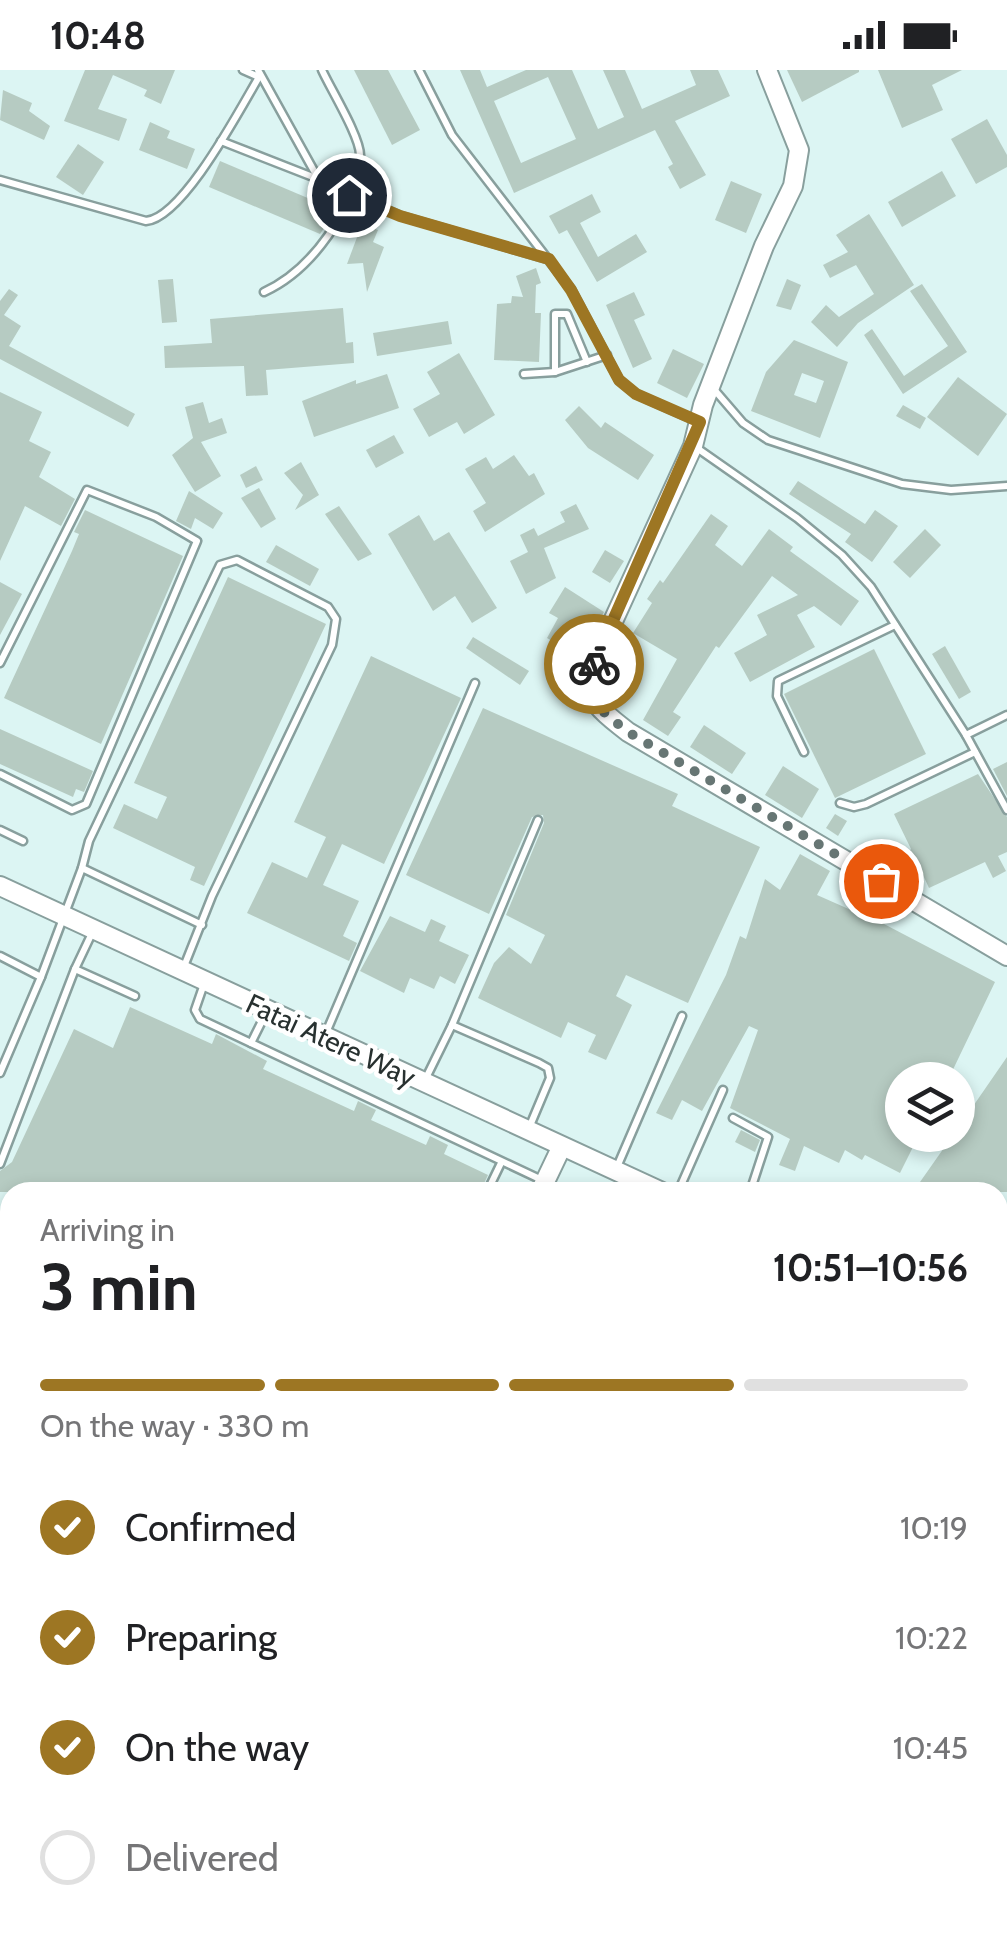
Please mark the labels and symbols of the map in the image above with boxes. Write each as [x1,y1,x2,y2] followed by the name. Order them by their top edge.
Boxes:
[307,153,392,238] pin
[544,614,644,714] courier
[839,839,924,924] pin
[241,986,421,1094] street label: Fatai Atere Way

